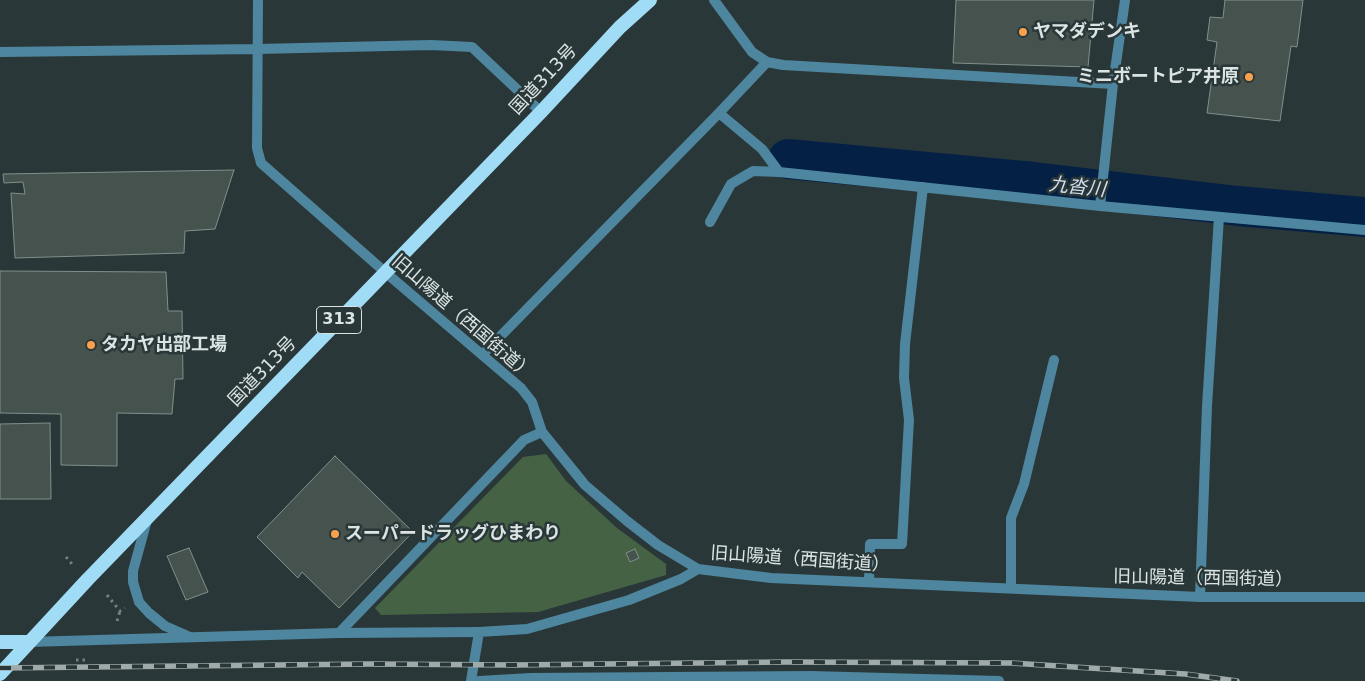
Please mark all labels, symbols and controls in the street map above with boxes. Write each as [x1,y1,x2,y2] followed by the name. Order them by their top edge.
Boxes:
[1033,21,1141,43] place label: ヤマダデンキ
[1017,26,1029,38] marker: ヤマダデンキ
[506,40,582,120] street label: 国道313号
[1077,66,1239,88] place label: ミニボートピア井原
[1243,71,1255,83] marker: ミニボートピア井原
[1047,174,1107,202] water label: 九沓川
[387,251,537,385] street label: 旧山陽道（西国街道）
[316,306,362,334] road number: 313
[225,333,301,411] street label: 国道313号
[101,334,227,356] place label: タカヤ出部工場
[85,339,97,351] marker: タカヤ出部工場
[345,523,561,545] place label: スーパードラッグひまわり
[329,528,341,540] marker: スーパードラッグひまわり
[709,543,891,577] street label: 旧山陽道（西国街道）
[1113,567,1293,591] street label: 旧山陽道（西国街道）

